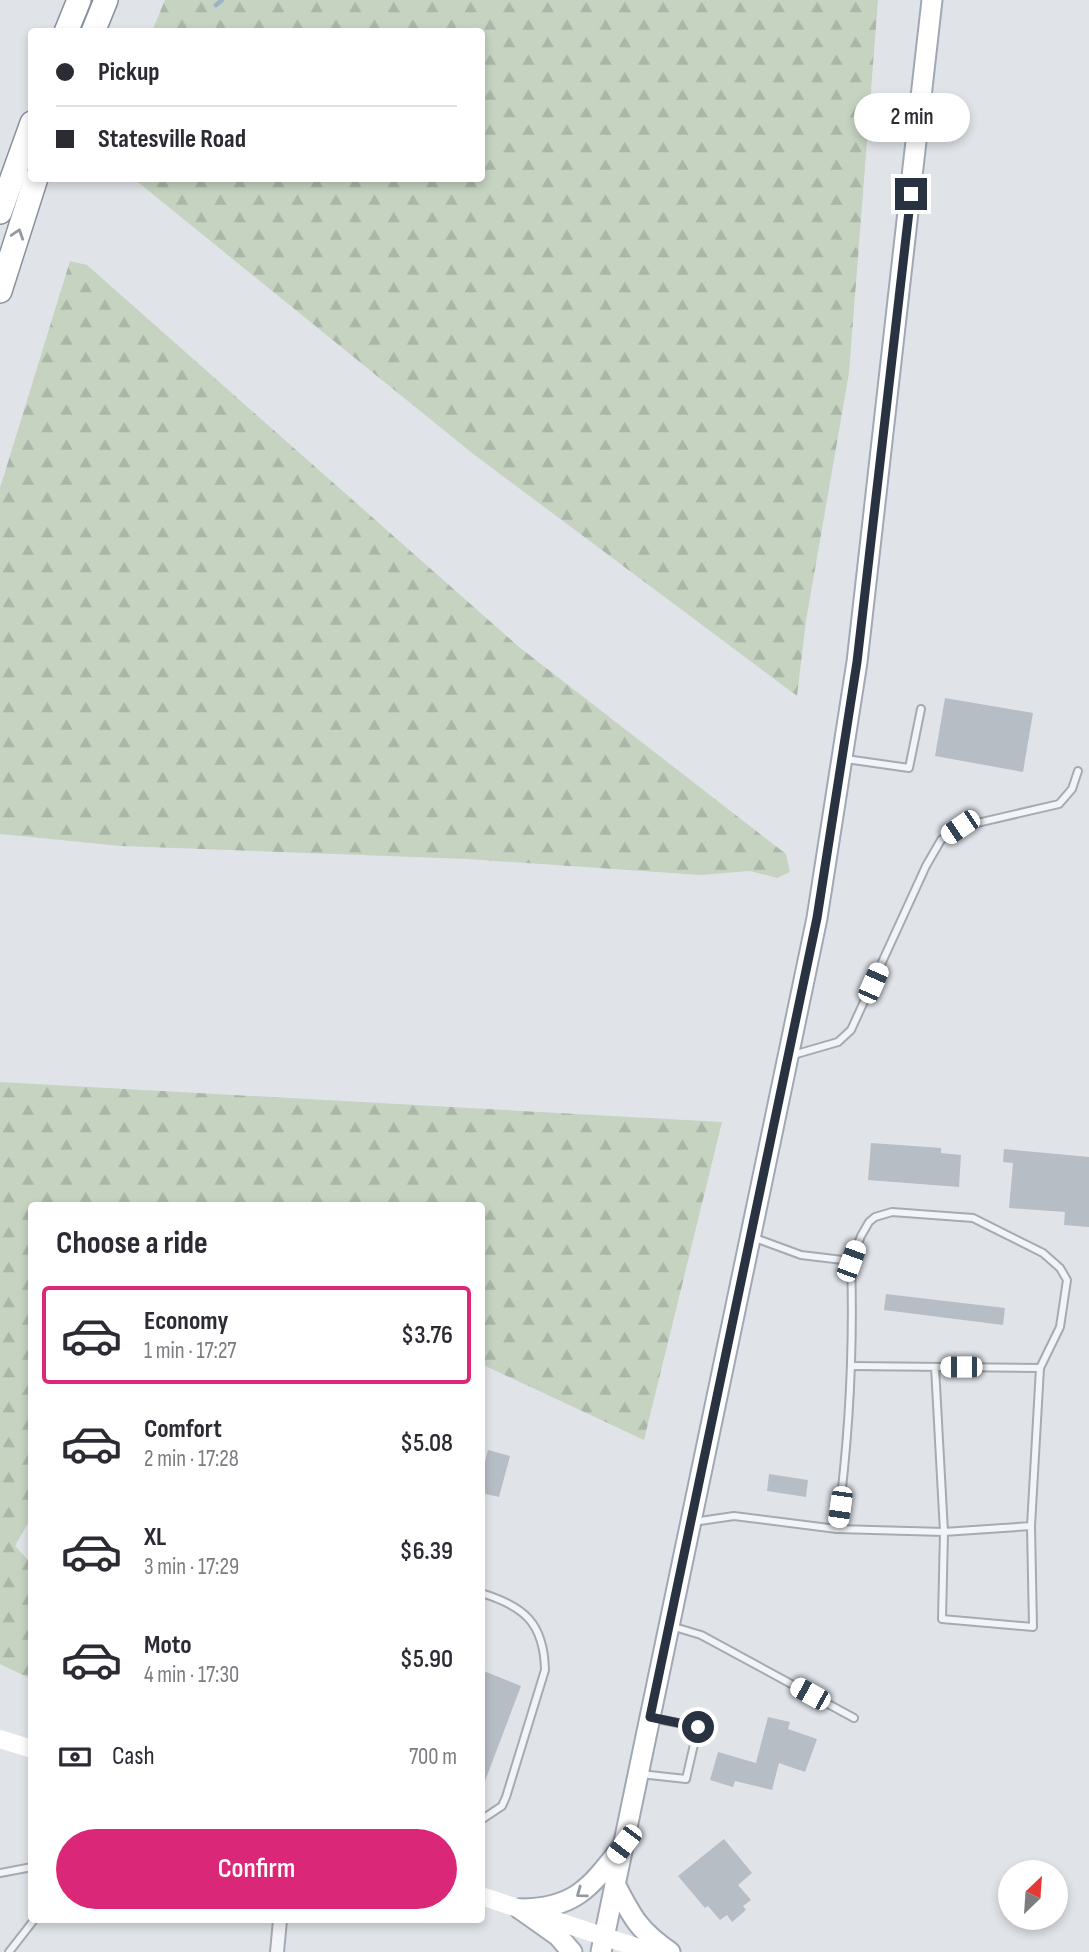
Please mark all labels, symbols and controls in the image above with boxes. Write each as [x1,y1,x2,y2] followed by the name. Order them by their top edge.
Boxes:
[98,57,160,88] text: Pickup
[853,92,969,142] callout: 2 min
[890,103,934,131] text: 2 min
[98,124,246,155] text: Statesville Road
[895,178,927,210] route end
[10,229,24,241] one-way arrow
[937,807,984,847] car
[855,960,892,1006] car
[56,1224,208,1263] text: Choose a ride
[834,1238,869,1284] car
[60,1304,123,1367] icon: car
[144,1306,228,1337] text: Economy
[401,1320,453,1351] text: $3.76
[144,1337,237,1365] text: 1 min · 17:27
[941,1357,983,1378] car
[60,1412,123,1475] icon: car
[144,1414,222,1445] text: Comfort
[400,1428,453,1459] text: $5.08
[144,1445,239,1473] text: 2 min · 17:28
[827,1485,854,1529] car
[60,1520,123,1583] icon: car
[144,1522,166,1553] text: XL
[400,1536,453,1567] text: $6.39
[144,1553,239,1581] text: 3 min · 17:29
[60,1628,123,1691] icon: car
[144,1630,192,1661] text: Moto
[400,1644,453,1675] text: $5.90
[144,1661,239,1689] text: 4 min · 17:30
[787,1675,834,1713] car
[682,1711,714,1743] route start
[56,1738,94,1776] icon: cash
[112,1741,155,1772] text: Cash
[409,1743,457,1771] text: 700 m
[603,1821,646,1867] car
[56,1829,457,1909] button: Confirm
[998,1860,1068,1930] north arrow
[998,1860,1068,1930] map controls
[576,1884,589,1897] one-way arrow

